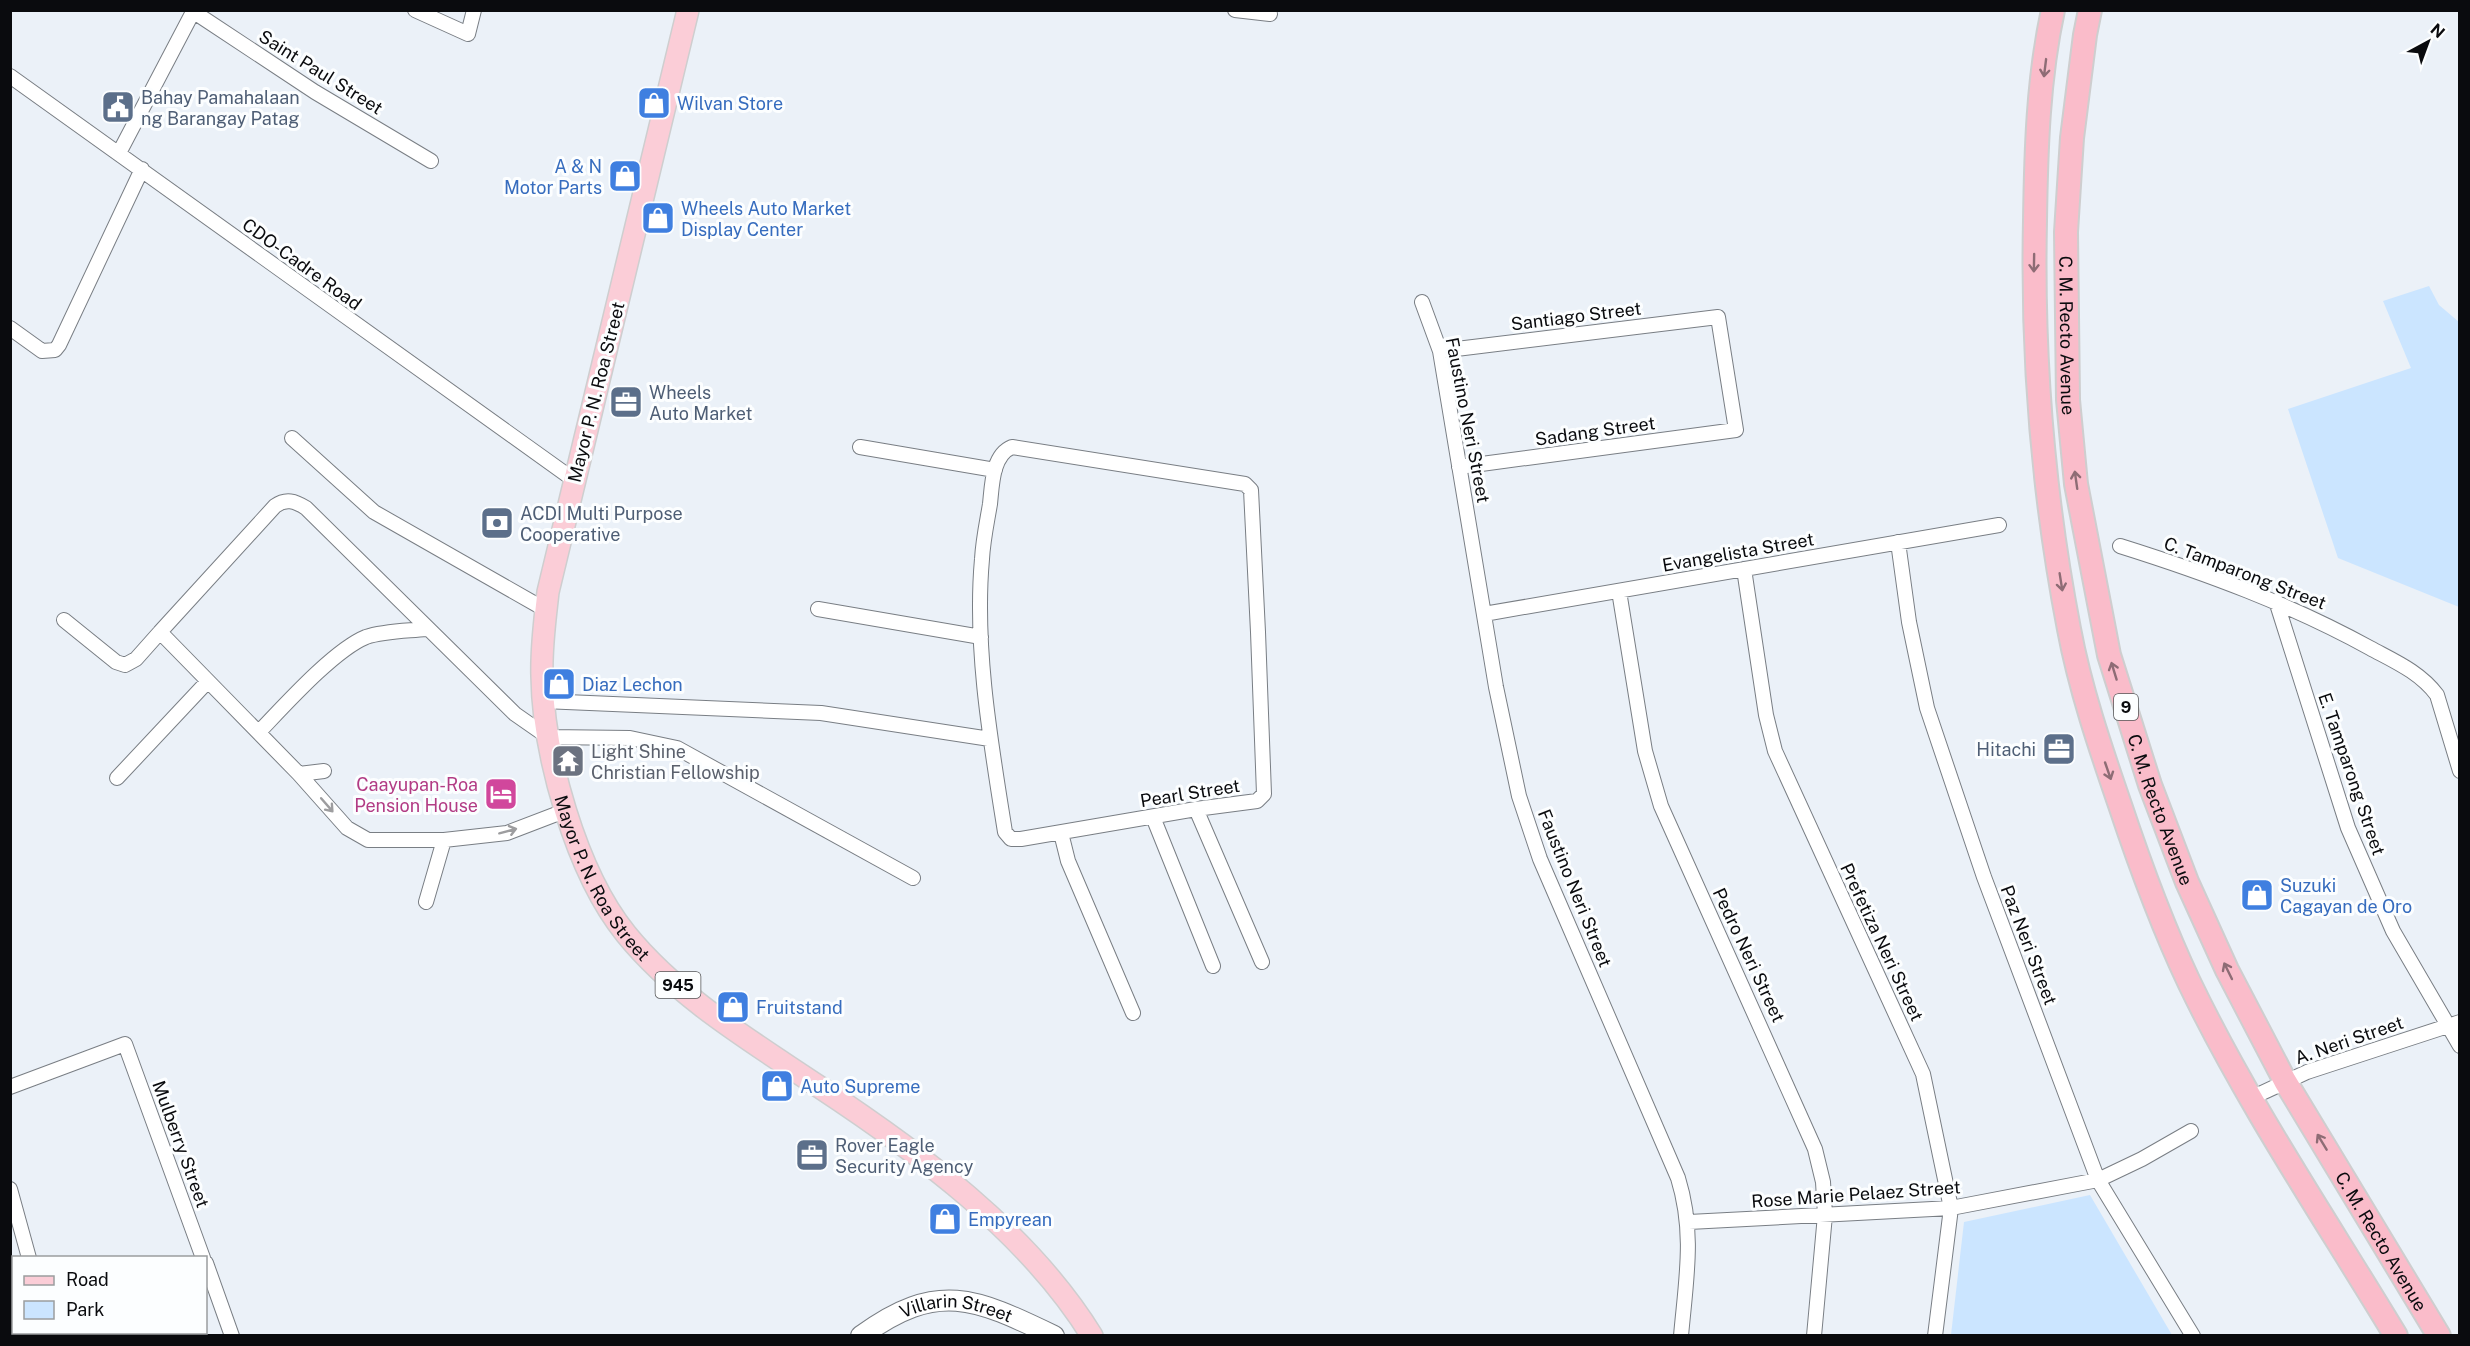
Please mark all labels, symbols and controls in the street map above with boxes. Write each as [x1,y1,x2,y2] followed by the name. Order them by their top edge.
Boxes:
[2398,12,2458,72] north arrow
[2427,20,2448,42] text: N
[255,25,387,119] street label: Saint Paul Street
[2039,58,2050,78] one-way arrow
[636,85,672,121] shop icon: Wilvan Store
[141,87,300,129] place label: Bahay Pamahalaan ng Barangay Patag
[100,89,136,125] public building icon: Bahay Pamahalaan ng Barangay Patag
[677,93,783,114] place label: Wilvan Store
[504,156,602,198] place label: A & N Motor Parts
[607,158,643,194] shop icon: A & N Motor Parts
[681,198,851,240] place label: Wheels Auto Market Display Center
[640,200,676,236] shop icon: Wheels Auto Market Display Center
[238,214,366,314] street label: CDO-Cadre Road
[2028,253,2040,272] one-way arrow
[2056,256,2080,416] street label: C. M. Recto Avenue
[1510,298,1642,334] street label: Santiago Street
[563,300,629,484] street label: Mayor P. N. Roa Street
[1442,335,1494,505] street label: Faustino Neri Street
[649,382,753,424] place label: Wheels Auto Market
[608,384,644,420] office icon: Wheels Auto Market
[1534,412,1656,450] street label: Sadang Street
[2070,471,2081,491] one-way arrow
[520,503,683,545] place label: ACDI Multi Purpose Cooperative
[479,505,515,541] bank icon: ACDI Multi Purpose Cooperative
[1660,528,1816,576] street label: Evangelista Street
[2161,532,2329,614] street label: C. Tamparong Street
[2056,572,2067,592] one-way arrow
[2108,662,2119,681] one-way arrow
[541,666,577,702] shop icon: Diaz Lechon
[582,674,683,695] place label: Diaz Lechon
[2314,690,2390,858] street label: E. Tamparong Street
[2114,694,2138,720] road number: 9
[2041,731,2077,767] office icon: Hitachi
[2124,731,2198,888] street label: C. M. Recto Avenue
[1976,739,2036,760] place label: Hitachi
[591,741,760,783] place label: Light Shine Christian Fellowship
[550,743,586,779] temple icon: Light Shine Christian Fellowship
[2104,761,2115,780] one-way arrow
[354,774,478,816] place label: Caayupan-Roa Pension House
[1139,775,1241,811] street label: Pearl Street
[483,776,519,812] hotel icon: Caayupan-Roa Pension House
[551,793,655,965] street label: Mayor P. N. Roa Street
[320,798,334,813] one-way arrow
[1534,806,1616,970] street label: Faustino Neri Street
[498,825,517,836] one-way arrow
[1836,860,1928,1024] street label: Prefetiza Neri Street
[2280,875,2412,917] place label: Suzuki Cagayan de Oro
[2239,877,2275,913] shop icon: Suzuki Cagayan de Oro
[1997,882,2061,1008] street label: Paz Neri Street
[1709,885,1789,1025] street label: Pedro Neri Street
[2222,963,2233,981] one-way arrow
[656,972,700,998] road number: 945
[715,989,751,1025] shop icon: Fruitstand
[756,997,843,1018] place label: Fruitstand
[2292,1012,2406,1068] street label: A. Neri Street
[759,1068,795,1104] shop icon: Auto Supreme
[800,1076,920,1097] place label: Auto Supreme
[148,1078,214,1210] street label: Mulberry Street
[2316,1134,2328,1151] one-way arrow
[835,1135,974,1177] place label: Rover Eagle Security Agency
[794,1137,830,1173] office icon: Rover Eagle Security Agency
[2331,1167,2432,1315] street label: C. M. Recto Avenue
[1751,1176,1961,1212] street label: Rose Marie Pelaez Street
[927,1201,963,1237] shop icon: Empyrean
[968,1209,1052,1230] place label: Empyrean
[12,1256,207,1334] legend
[66,1269,109,1290] text: Road
[896,1290,1016,1326] street label: Villarin Street
[66,1299,104,1320] text: Park

